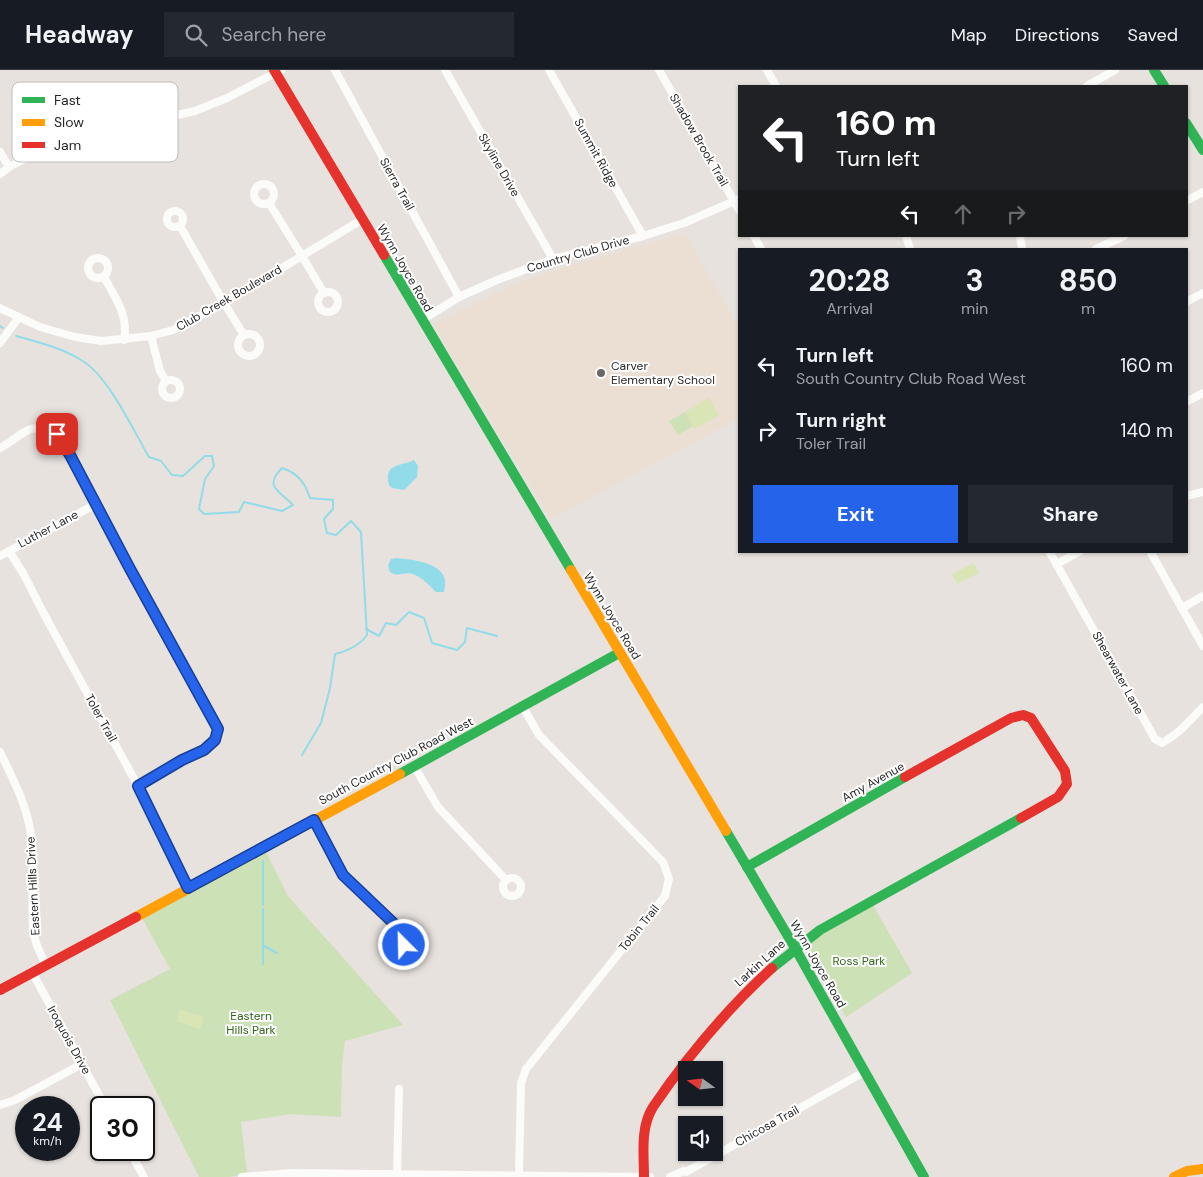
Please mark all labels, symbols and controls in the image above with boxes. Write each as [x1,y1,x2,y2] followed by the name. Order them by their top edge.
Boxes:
[164,12,514,57] search box
[25,19,134,50] text: Headway
[182,21,210,49] icon: search
[222,22,326,47] text: Search here
[951,23,987,47] text: Map
[1015,23,1100,47] text: Directions
[1128,23,1178,47] text: Saved
[12,82,178,162] legend
[54,91,81,109] text: Fast
[666,91,732,189] street label: Shadow Brook Trail
[836,100,937,146] text: 160 m
[753,105,818,170] icon: left
[54,113,84,131] text: Slow
[570,116,622,191] street label: Summit Ridge
[474,130,524,200] street label: Skyline Drive
[54,136,81,154] text: Jam
[836,144,920,173] text: Turn left
[376,155,418,213] street label: Sierra Trail
[896,200,924,228] icon: left
[949,200,977,228] icon: ahead
[1002,200,1030,228] icon: right
[373,221,437,315] street label: Wynn Joyce Road
[525,232,631,276] street label: Country Club Drive
[173,261,285,335] street label: Club Creek Boulevard
[808,261,890,300] text: 20:28
[966,261,984,300] text: 3
[1059,261,1117,300] text: 850
[826,298,873,319] text: Arrival
[961,298,988,319] text: min
[1081,298,1095,319] text: m
[796,343,874,368] text: Turn left
[753,352,781,380] icon: left
[1120,353,1173,378] text: 160 m
[611,358,715,388] place label: Carver Elementary School
[595,367,607,379] marker: Carver Elementary School
[796,368,1026,389] text: South Country Club Road West
[796,408,886,433] text: Turn right
[36,413,78,455] pin
[753,417,781,445] icon: right
[1121,418,1173,443] text: 140 m
[43,420,71,448] icon: arrive
[796,433,866,454] text: Toler Trail
[753,485,958,543] button: Exit
[968,485,1173,543] button: Share
[15,506,81,552] street label: Luther Lane
[580,570,644,662] street label: Wynn Joyce Road
[1089,629,1148,717] street label: Shearwater Lane
[81,691,121,745] street label: Toler Trail
[316,713,476,809] street label: South Country Club Road West
[839,758,907,806] street label: Amy Avenue
[22,836,44,936] street label: Eastern Hills Drive
[615,901,663,955] street label: Tobin Trail
[786,917,850,1011] street label: Wynn Joyce Road
[377,918,429,970] position arrow
[731,936,789,990] street label: Larkin Lane
[833,953,885,969] park label: Ross Park
[44,1003,95,1077] street label: Iroquois Drive
[226,1008,276,1038] park label: Eastern Hills Park
[678,1061,722,1106] north arrow
[678,1061,723,1161] map controls
[90,1096,155,1161] speed limit sign: 30
[732,1102,802,1150] street label: Chicosa Trail
[32,1106,63,1139] text: 24
[678,1116,723,1161] button: sound
[33,1133,62,1149] text: km/h

